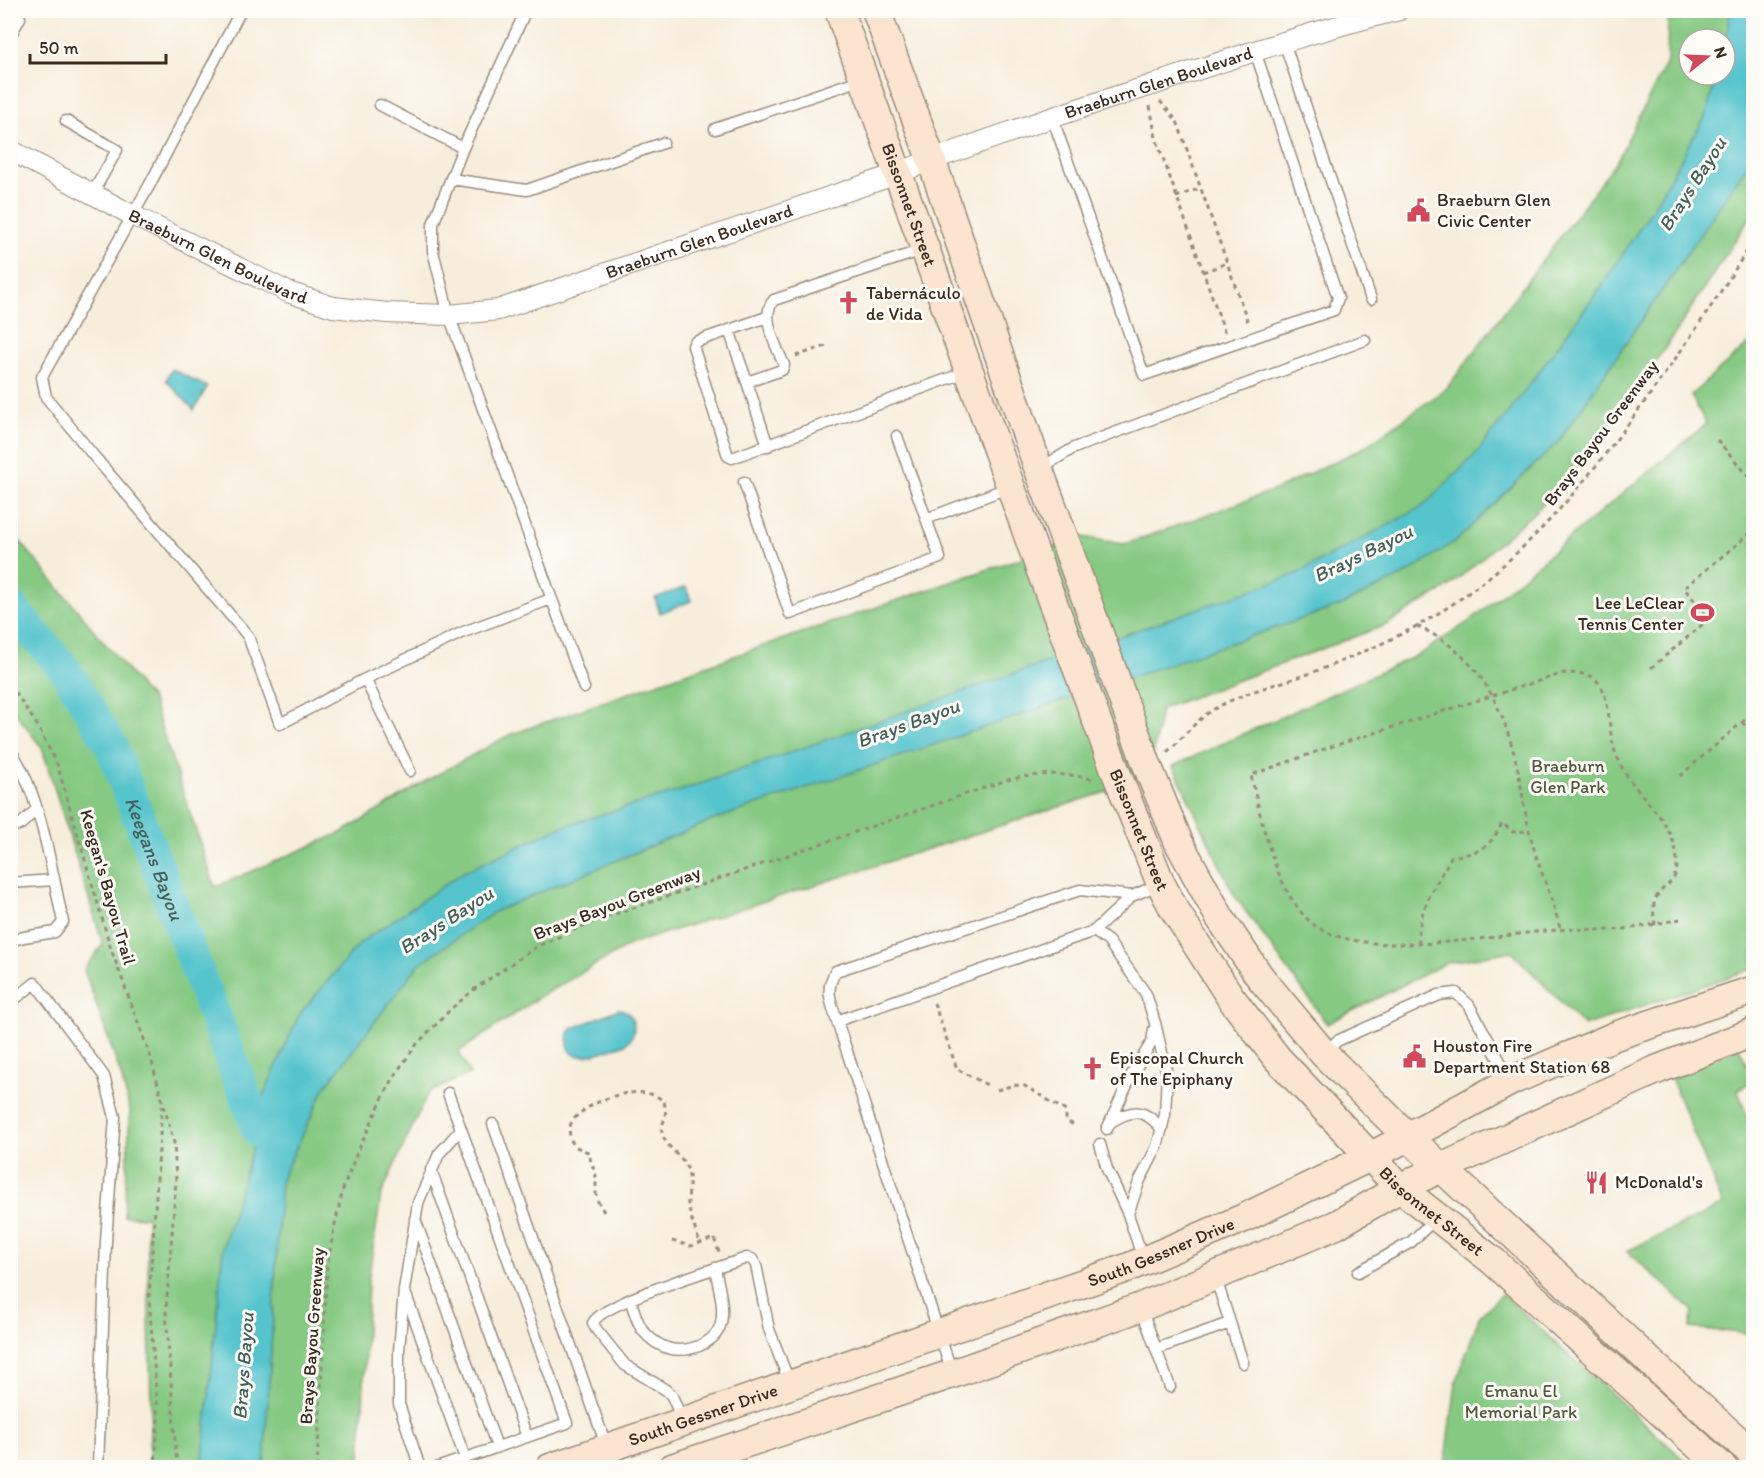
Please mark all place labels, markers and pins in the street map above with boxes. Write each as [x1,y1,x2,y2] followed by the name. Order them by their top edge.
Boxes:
[1437,189,1551,232] place label: Braeburn Glen Civic Center
[1406,197,1432,223] public building icon: Braeburn Glen Civic Center
[866,282,961,325] place label: Tabernáculo de Vida
[835,290,861,316] church icon: Tabernáculo de Vida
[1578,592,1685,635] place label: Lee LeClear Tennis Center
[1689,600,1715,626] sports icon: Lee LeClear Tennis Center
[1433,1035,1610,1078] place label: Houston Fire Department Station 68
[1402,1043,1428,1069] public building icon: Houston Fire Department Station 68
[1110,1047,1244,1090] place label: Episcopal Church of The Epiphany
[1079,1055,1105,1081] church icon: Episcopal Church of The Epiphany
[1584,1169,1610,1195] restaurant icon: McDonald's
[1615,1171,1703,1193] place label: McDonald's

